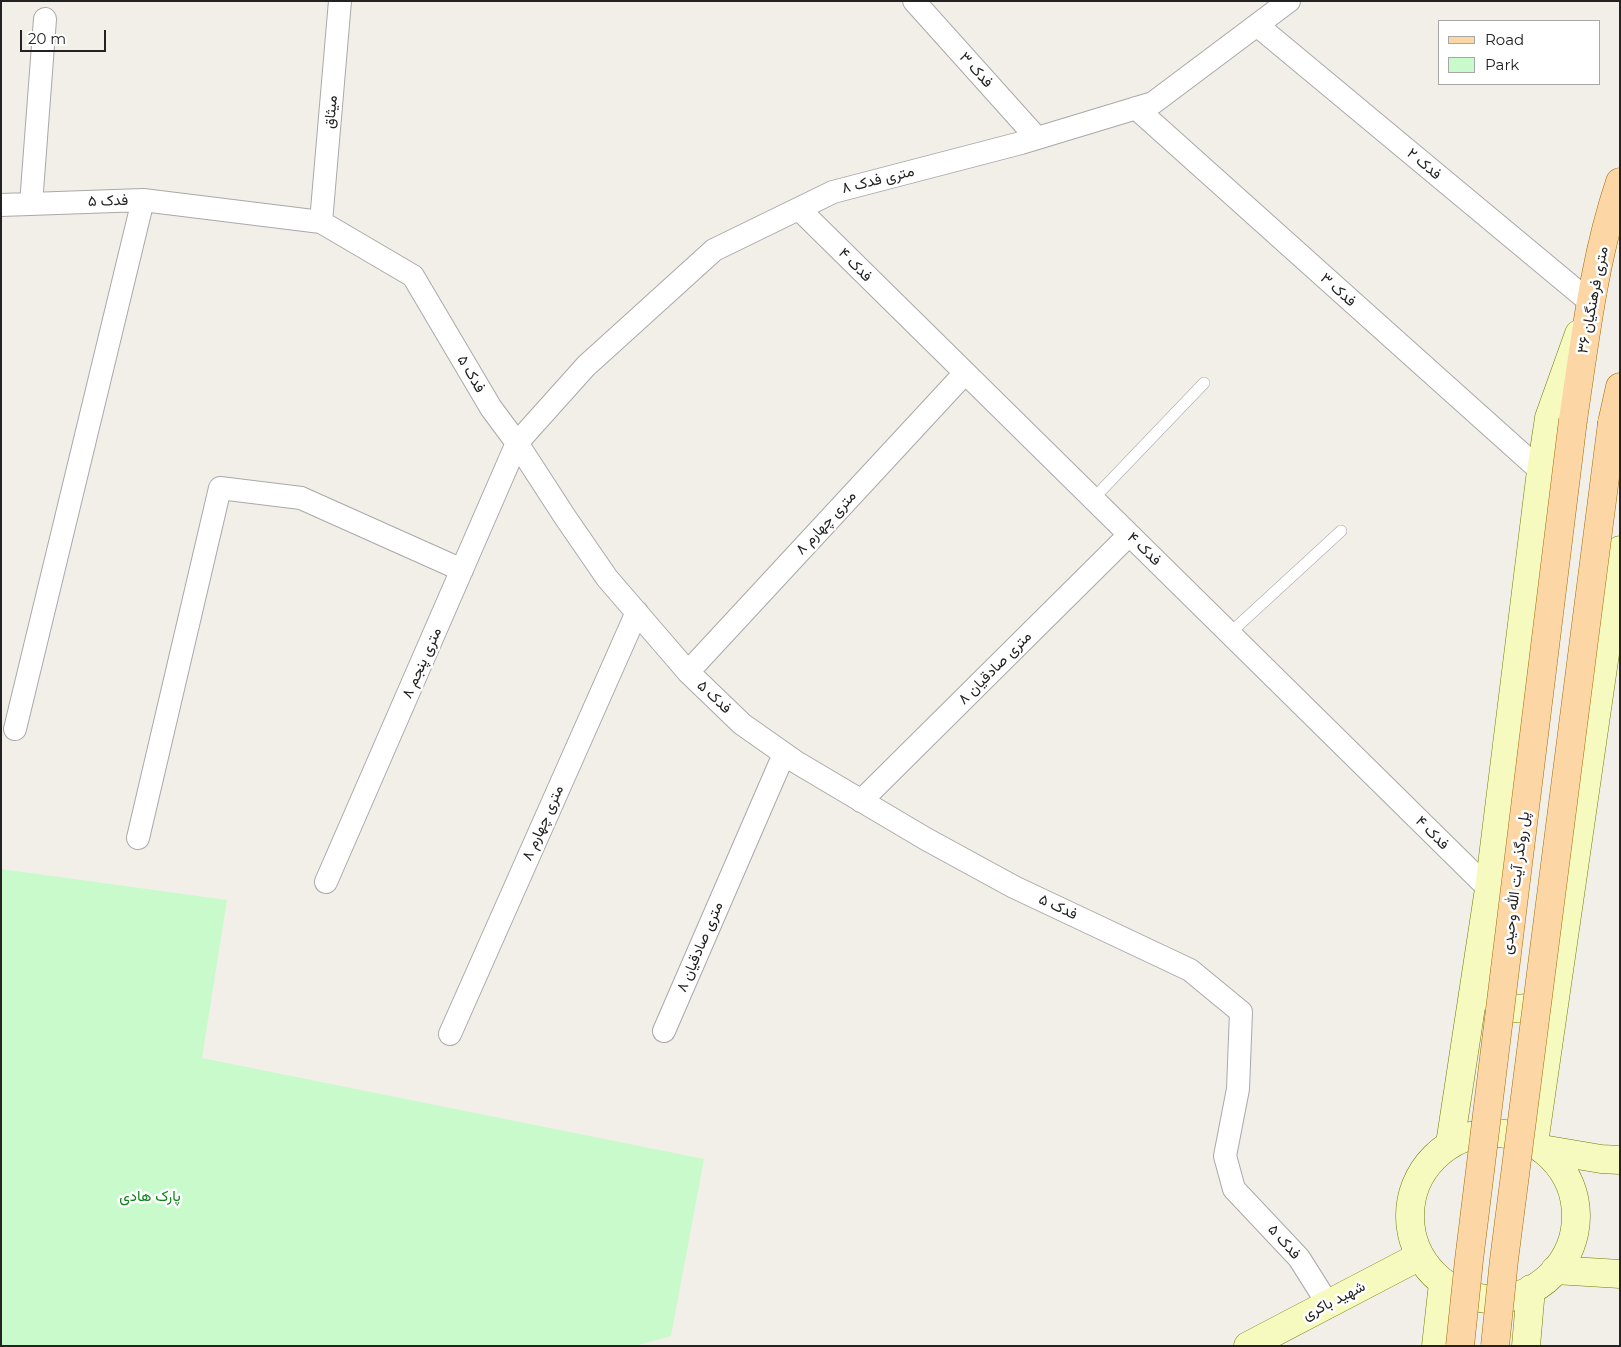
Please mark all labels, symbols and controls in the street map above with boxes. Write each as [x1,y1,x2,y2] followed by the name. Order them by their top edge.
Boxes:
[22,20,109,52] scale bar
[1438,20,1601,85] legend
[28,29,66,48] text: 20 m
[1485,30,1524,49] text: Road
[955,49,997,91] street label: فدک ۳
[1485,55,1519,74] text: Park
[321,95,341,129] street label: میثاق
[1403,144,1445,184] street label: فدک ۲
[840,162,916,198] street label: ۸ متری فدک
[87,191,129,211] street label: فدک ۵
[834,244,876,286] street label: فدک ۴
[1574,245,1612,355] street label: ۳۶ متری فرهنگیان
[1317,269,1359,311] street label: فدک ۳
[453,352,489,396] street label: فدک ۵
[792,487,860,559] street label: ۸ متری چهارم
[1123,529,1165,569] street label: فدک ۴
[398,625,446,701] street label: ۸ متری پنجم
[955,628,1035,708] street label: ۸ متری صادقیان
[693,677,735,717] street label: فدک ۵
[518,782,568,864] street label: ۸ متری چهارم
[1498,810,1534,956] street label: پل روگذر آیت الله وحیدی
[1411,812,1453,854] street label: فدک ۴
[1036,890,1080,924] street label: فدک ۵
[673,899,727,995] street label: ۸ متری صادقیان
[119,1188,181,1206] park label: پارک هادی
[1264,1221,1304,1263] street label: فدک ۵
[1300,1278,1368,1324] street label: شهید باکری

